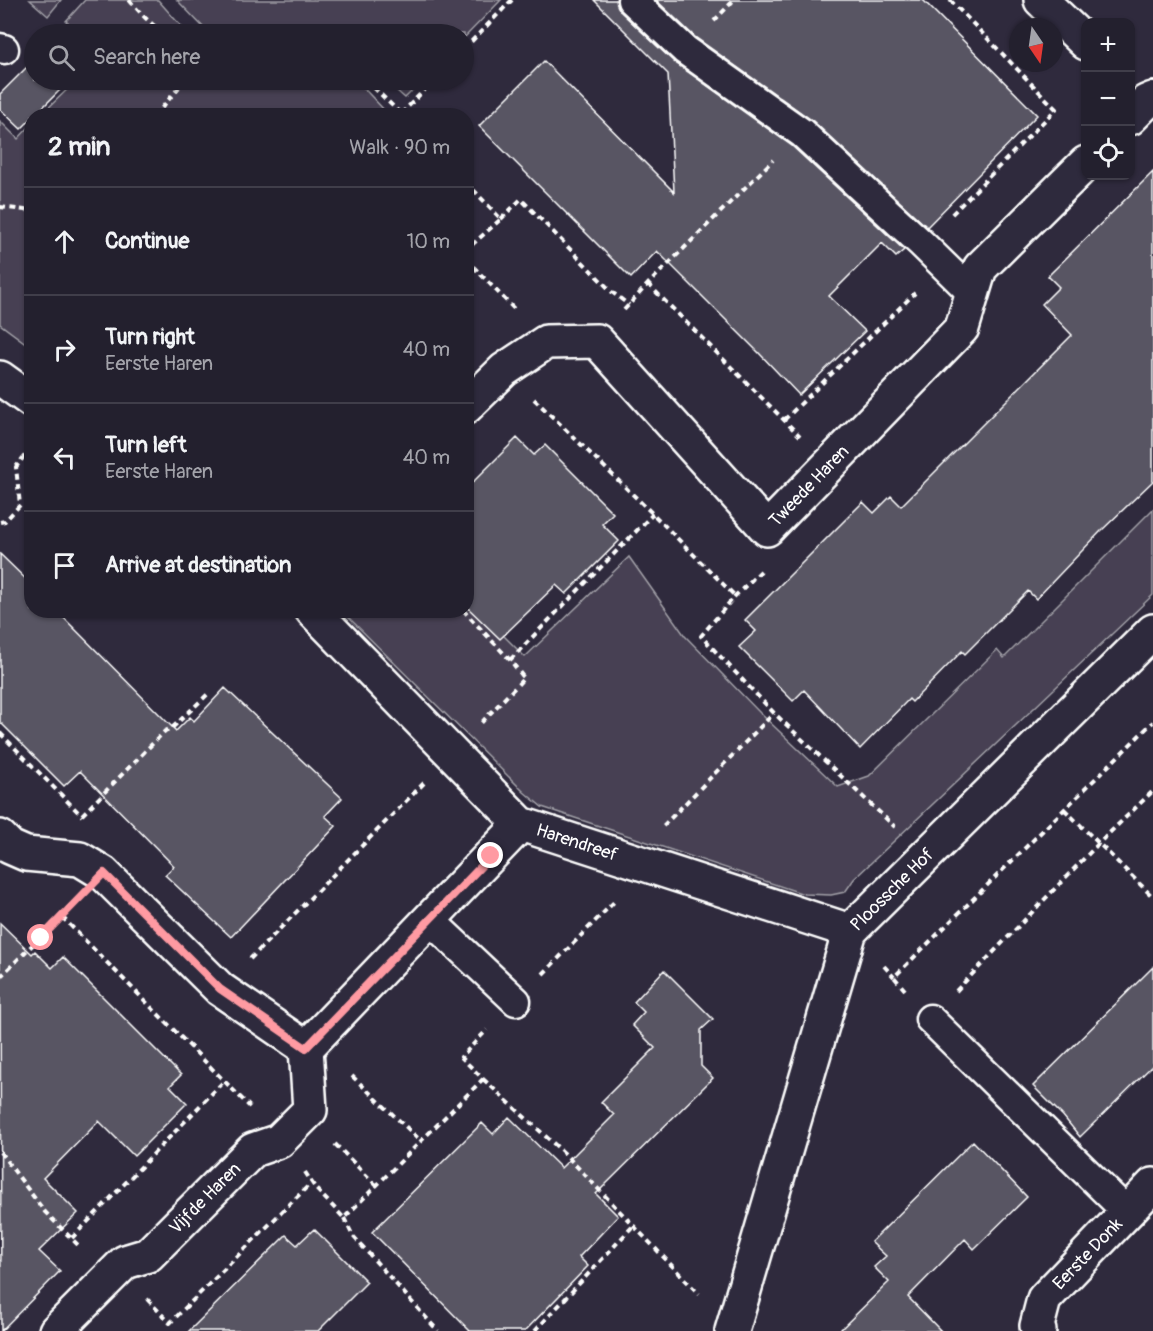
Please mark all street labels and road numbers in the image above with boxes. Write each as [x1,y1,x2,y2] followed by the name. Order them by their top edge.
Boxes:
[764,440,854,532] street label: Tweede Haren
[533,819,621,867] street label: Harendreef
[846,843,939,936] street label: Ploossche Hof
[164,1158,246,1239] street label: Vijfde Haren
[1048,1213,1128,1295] street label: Eerste Donk

